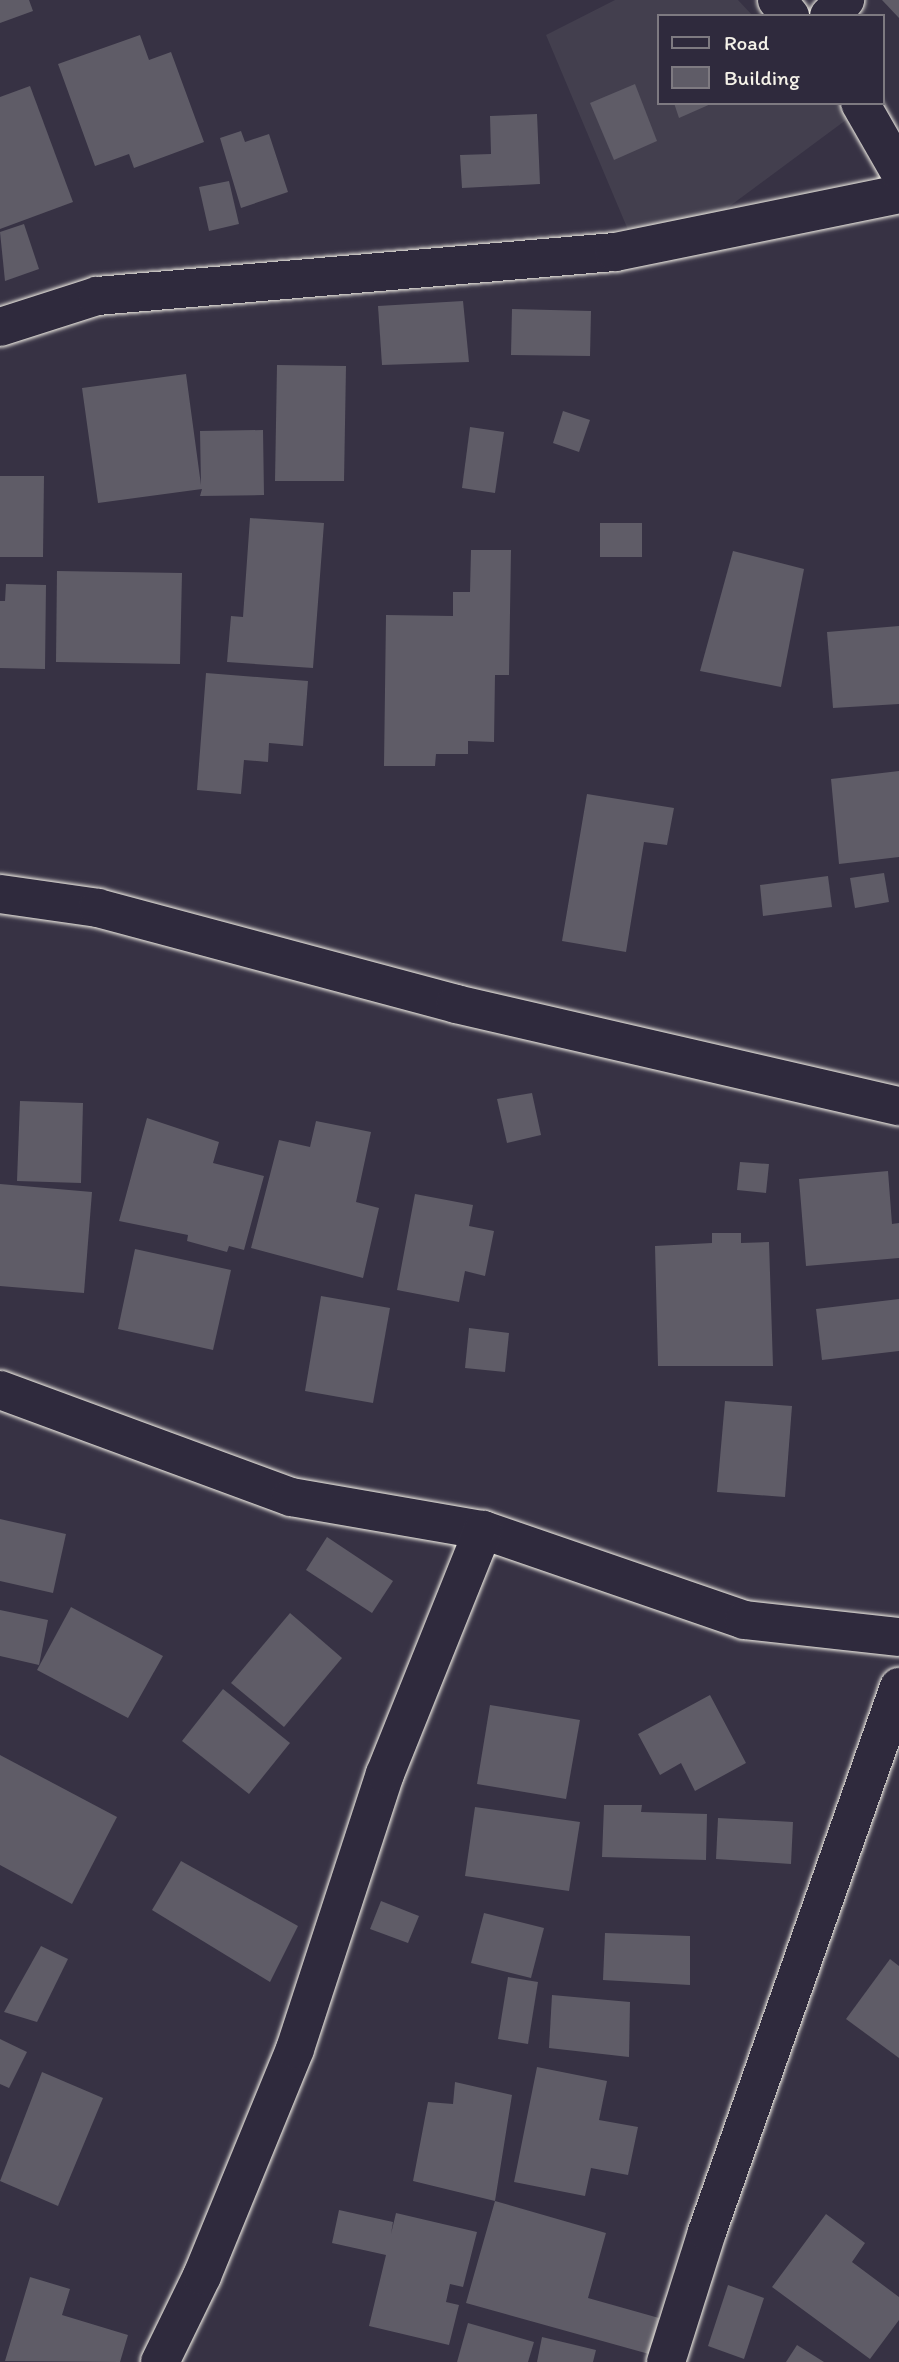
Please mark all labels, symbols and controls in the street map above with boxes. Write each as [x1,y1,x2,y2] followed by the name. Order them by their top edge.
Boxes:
[657,14,885,105] legend
[724,30,769,55] text: Road
[724,65,800,90] text: Building

